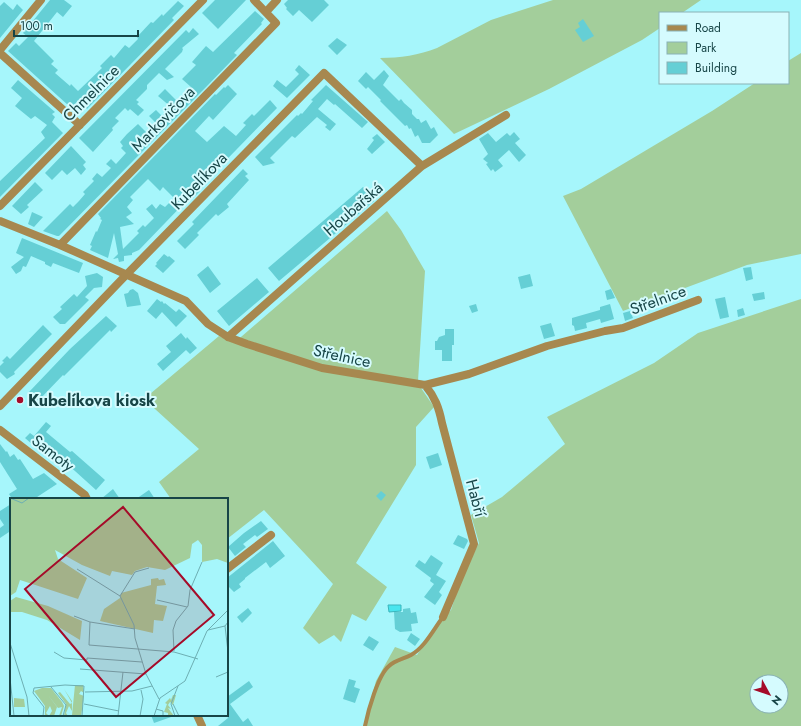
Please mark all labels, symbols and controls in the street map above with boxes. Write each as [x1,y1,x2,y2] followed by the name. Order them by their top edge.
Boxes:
[14,12,138,38] scale bar
[659,12,789,84] legend
[20,17,53,35] text: 100 m
[695,19,721,37] text: Road
[695,39,717,57] text: Park
[57,59,125,127] street label: Chmelnice
[695,59,737,77] text: Building
[126,81,200,157] street label: Markovičova
[166,147,232,215] street label: Kubelíkova
[318,177,388,241] street label: Houbařská
[627,279,689,321] street label: Střelnice
[311,339,373,373] street label: Střelnice
[28,389,156,412] place label: Kubelíkova kiosk
[15,395,25,405] marker: Kubelíkova kiosk
[27,429,80,478] street label: Samoty
[460,477,492,520] street label: Habří
[10,498,228,716] inset map
[749,674,789,714] north arrow
[768,692,786,709] text: N

